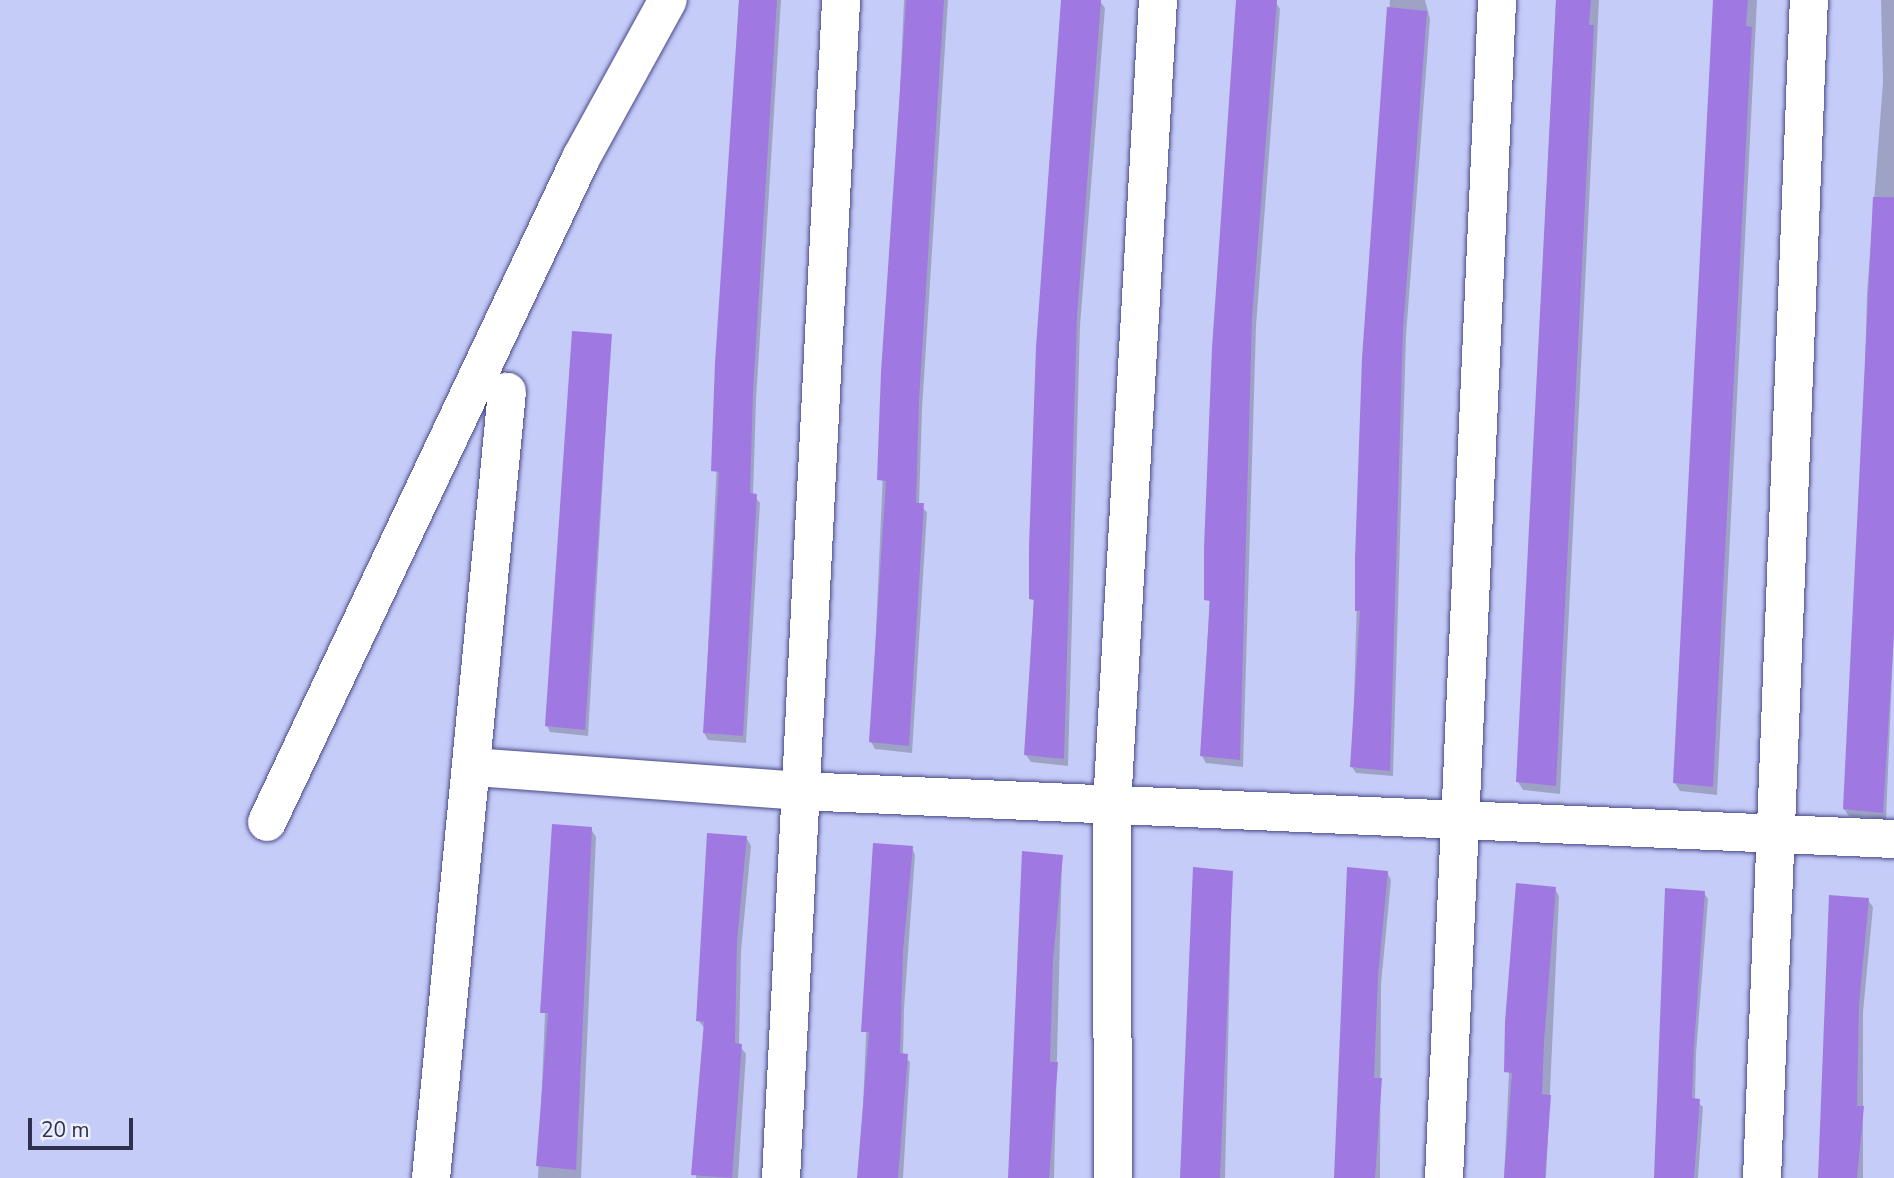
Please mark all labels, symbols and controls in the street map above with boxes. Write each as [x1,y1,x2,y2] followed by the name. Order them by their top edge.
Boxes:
[32,1104,136,1148] scale bar
[41,1116,90,1144] text: 20 m

